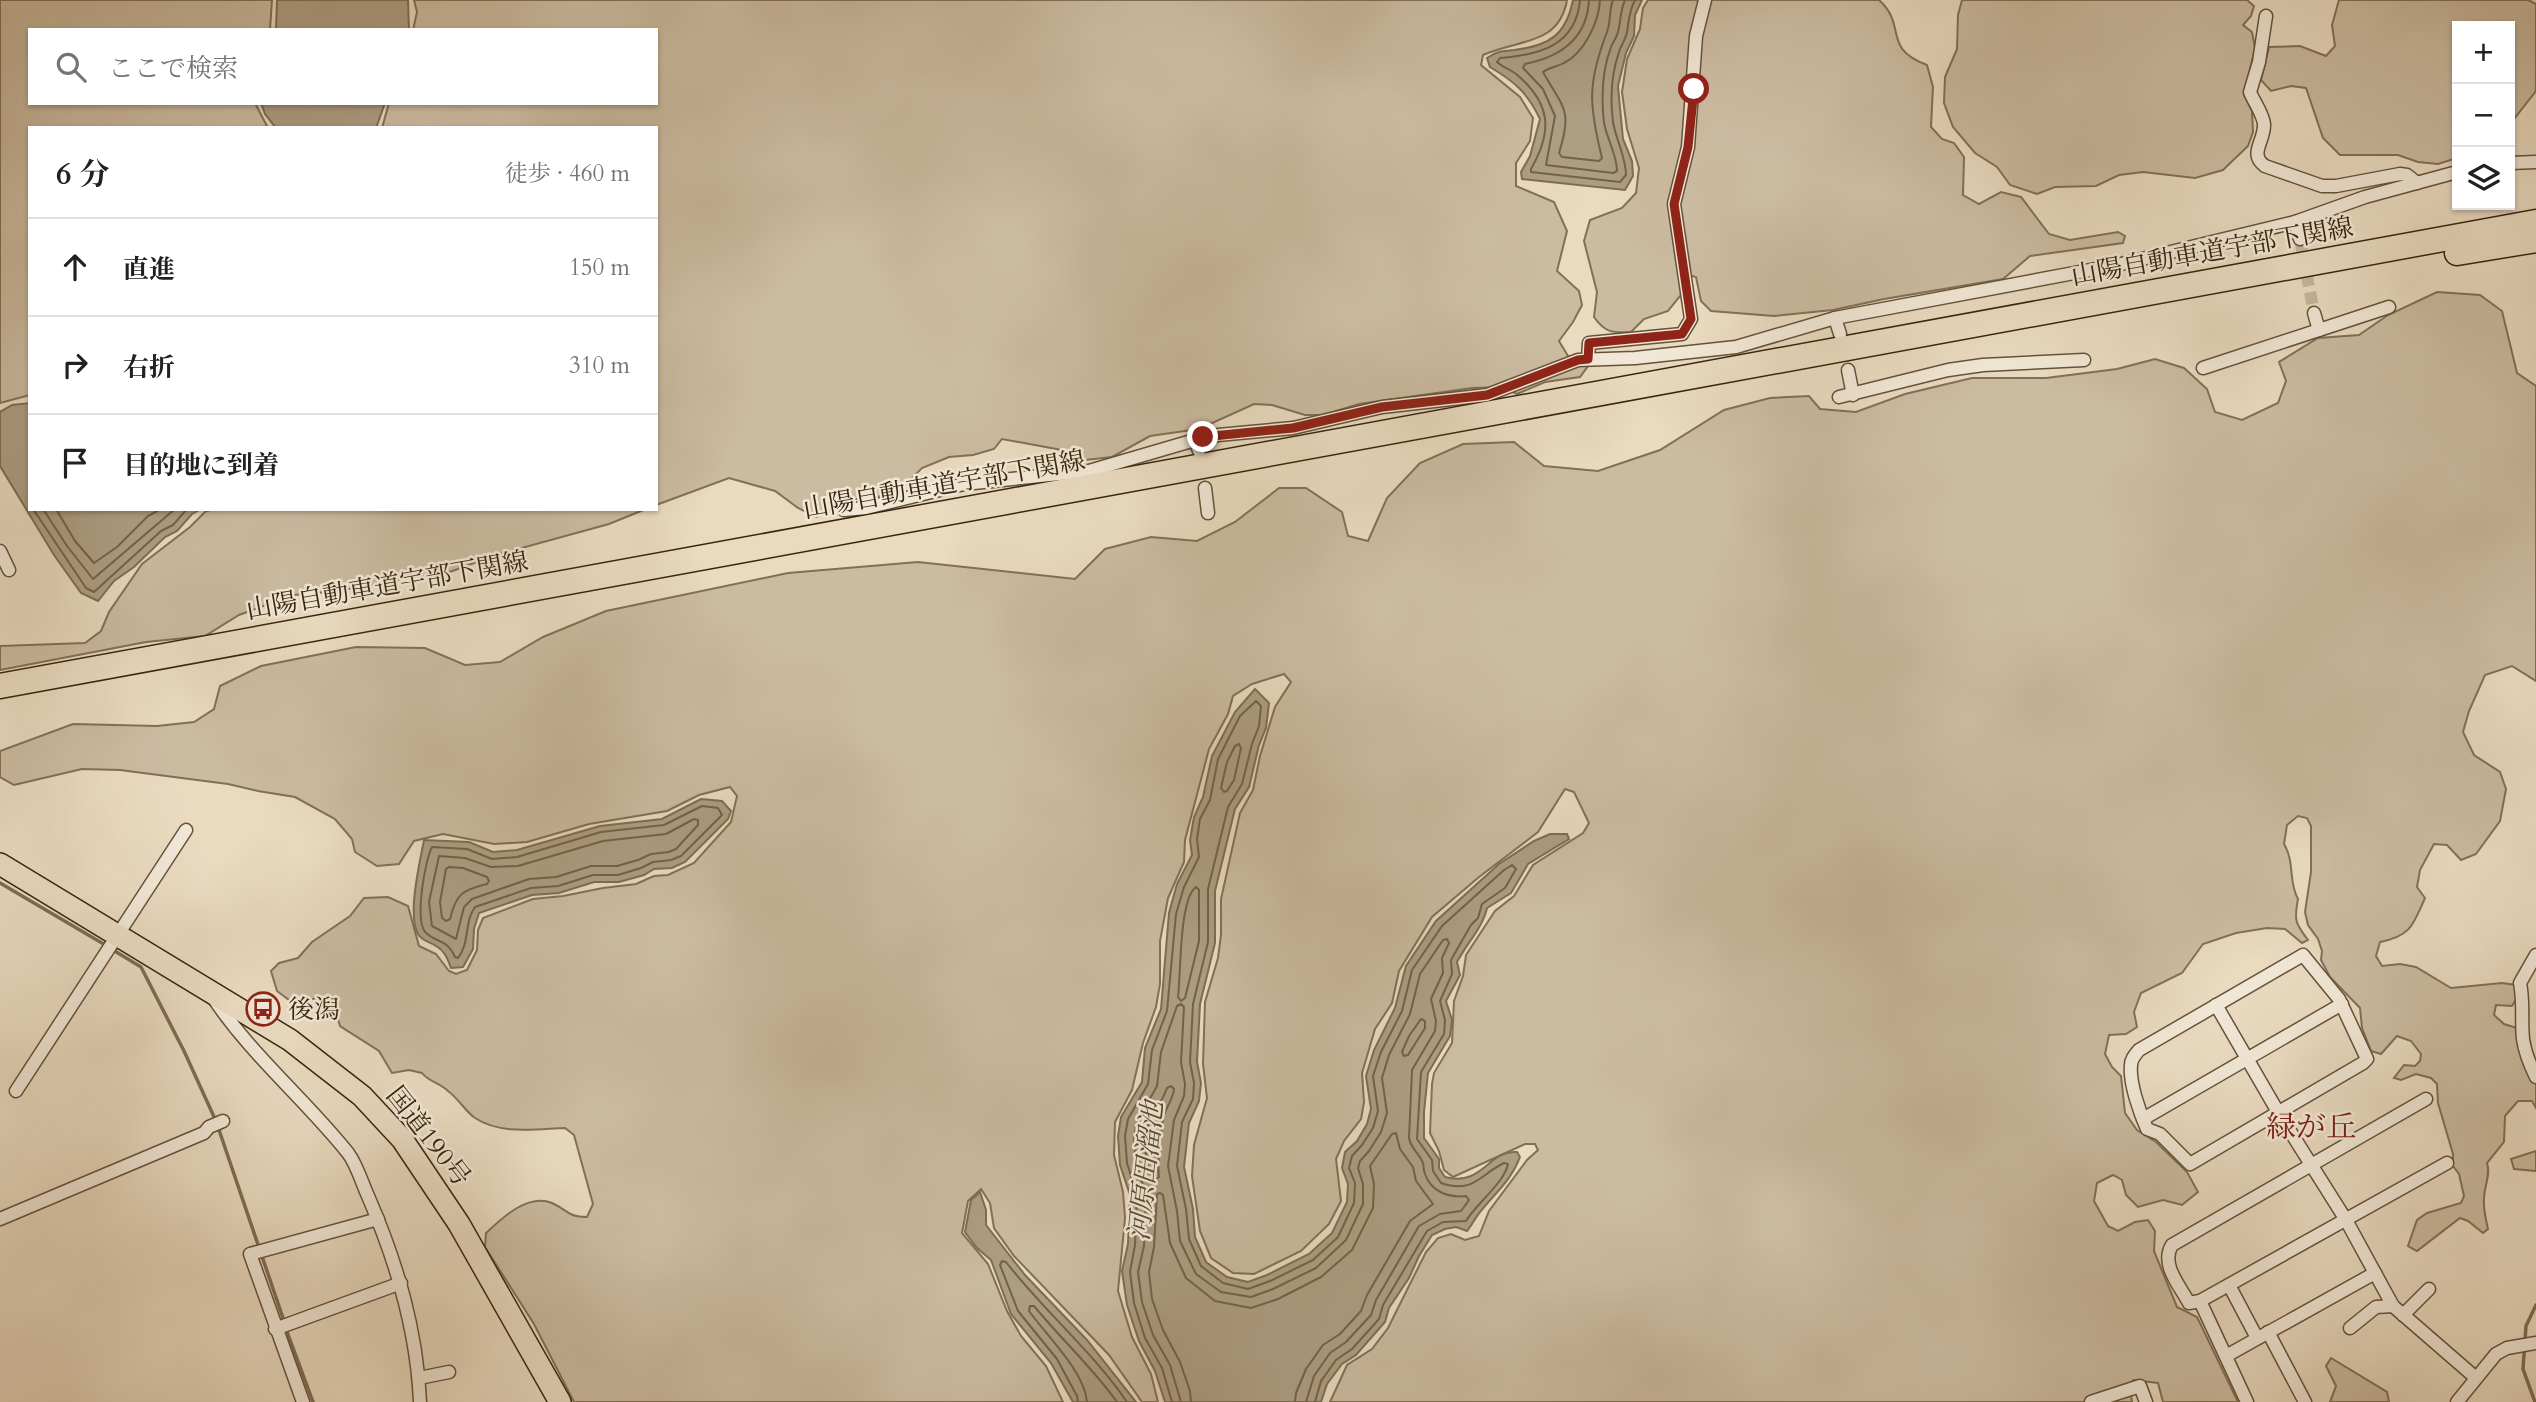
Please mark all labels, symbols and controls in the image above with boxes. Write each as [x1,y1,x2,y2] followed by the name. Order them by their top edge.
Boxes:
[2452,21,2515,210] map controls
[2452,21,2515,84] button: +
[28,28,658,105] search box
[52,48,90,86] icon: search
[108,51,238,86] text: ここで検索
[1678,73,1709,104] route start
[2452,84,2515,147] button: −
[2452,147,2515,210] button: layers
[56,154,109,195] text: 6 分
[505,158,630,189] text: 徒歩 · 460 m
[2068,209,2356,294] street label: 山陽自動車道宇部下関線
[56,248,94,286] icon: ahead
[123,252,175,287] text: 直進
[569,252,630,283] text: 150 m
[56,346,94,384] icon: right
[123,350,175,385] text: 右折
[569,350,630,381] text: 310 m
[1187,421,1218,452] route end
[800,442,1088,527] street label: 山陽自動車道宇部下関線
[56,444,94,482] icon: arrive
[123,448,279,483] text: 目的地に到着
[243,543,531,628] street label: 山陽自動車道宇部下関線
[244,990,282,1028] bus stop icon: 後潟
[288,992,340,1027] place label: 後潟
[379,1079,479,1194] street label: 国道190号
[1120,1097,1173,1243] water label: 河原田溜池
[2266,1107,2356,1148] district label: 緑が丘

